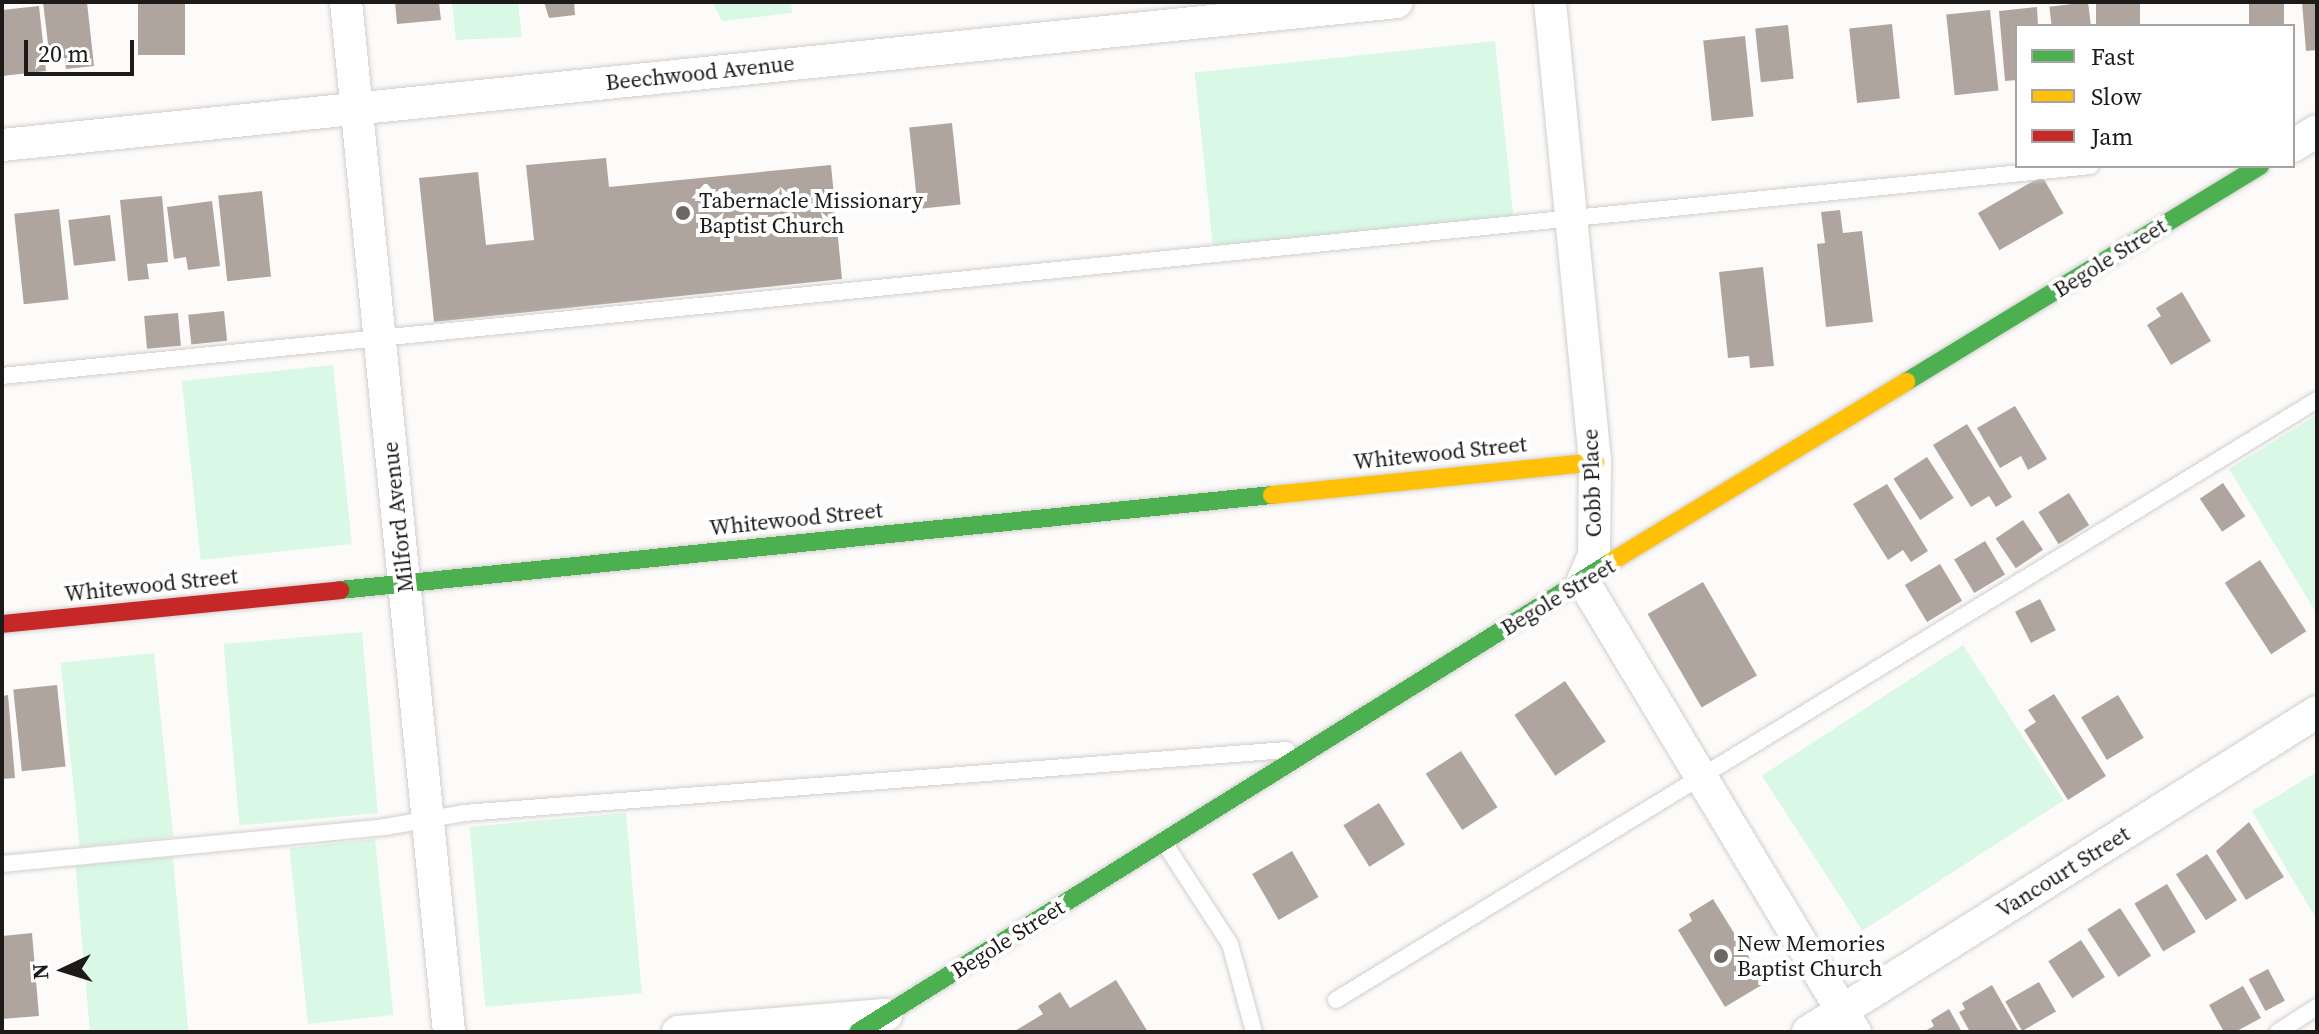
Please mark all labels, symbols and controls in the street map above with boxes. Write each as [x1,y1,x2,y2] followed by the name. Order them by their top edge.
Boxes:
[28,24,138,74] scale bar
[2015,24,2295,168] legend
[38,37,89,70] text: 20 m
[2091,40,2134,73] text: Fast
[604,50,796,96] street label: Beechwood Avenue
[2091,80,2142,113] text: Slow
[2091,120,2133,153] text: Jam
[699,187,923,238] place label: Tabernacle Missionary Baptist Church
[674,204,692,222] marker: Tabernacle Missionary Baptist Church
[2049,213,2171,303] street label: Begole Street
[1577,428,1607,538] street label: Cobb Place
[1352,431,1528,475] street label: Whitewood Street
[377,440,419,594] street label: Milford Avenue
[708,497,884,541] street label: Whitewood Street
[1496,553,1620,641] street label: Begole Street
[63,563,239,607] street label: Whitewood Street
[1992,821,2134,923] street label: Vancourt Street
[947,894,1069,984] street label: Begole Street
[24,930,104,1010] north arrow
[1737,930,1885,982] place label: New Memories Baptist Church
[1712,947,1730,965] marker: New Memories Baptist Church
[25,963,56,981] text: N

